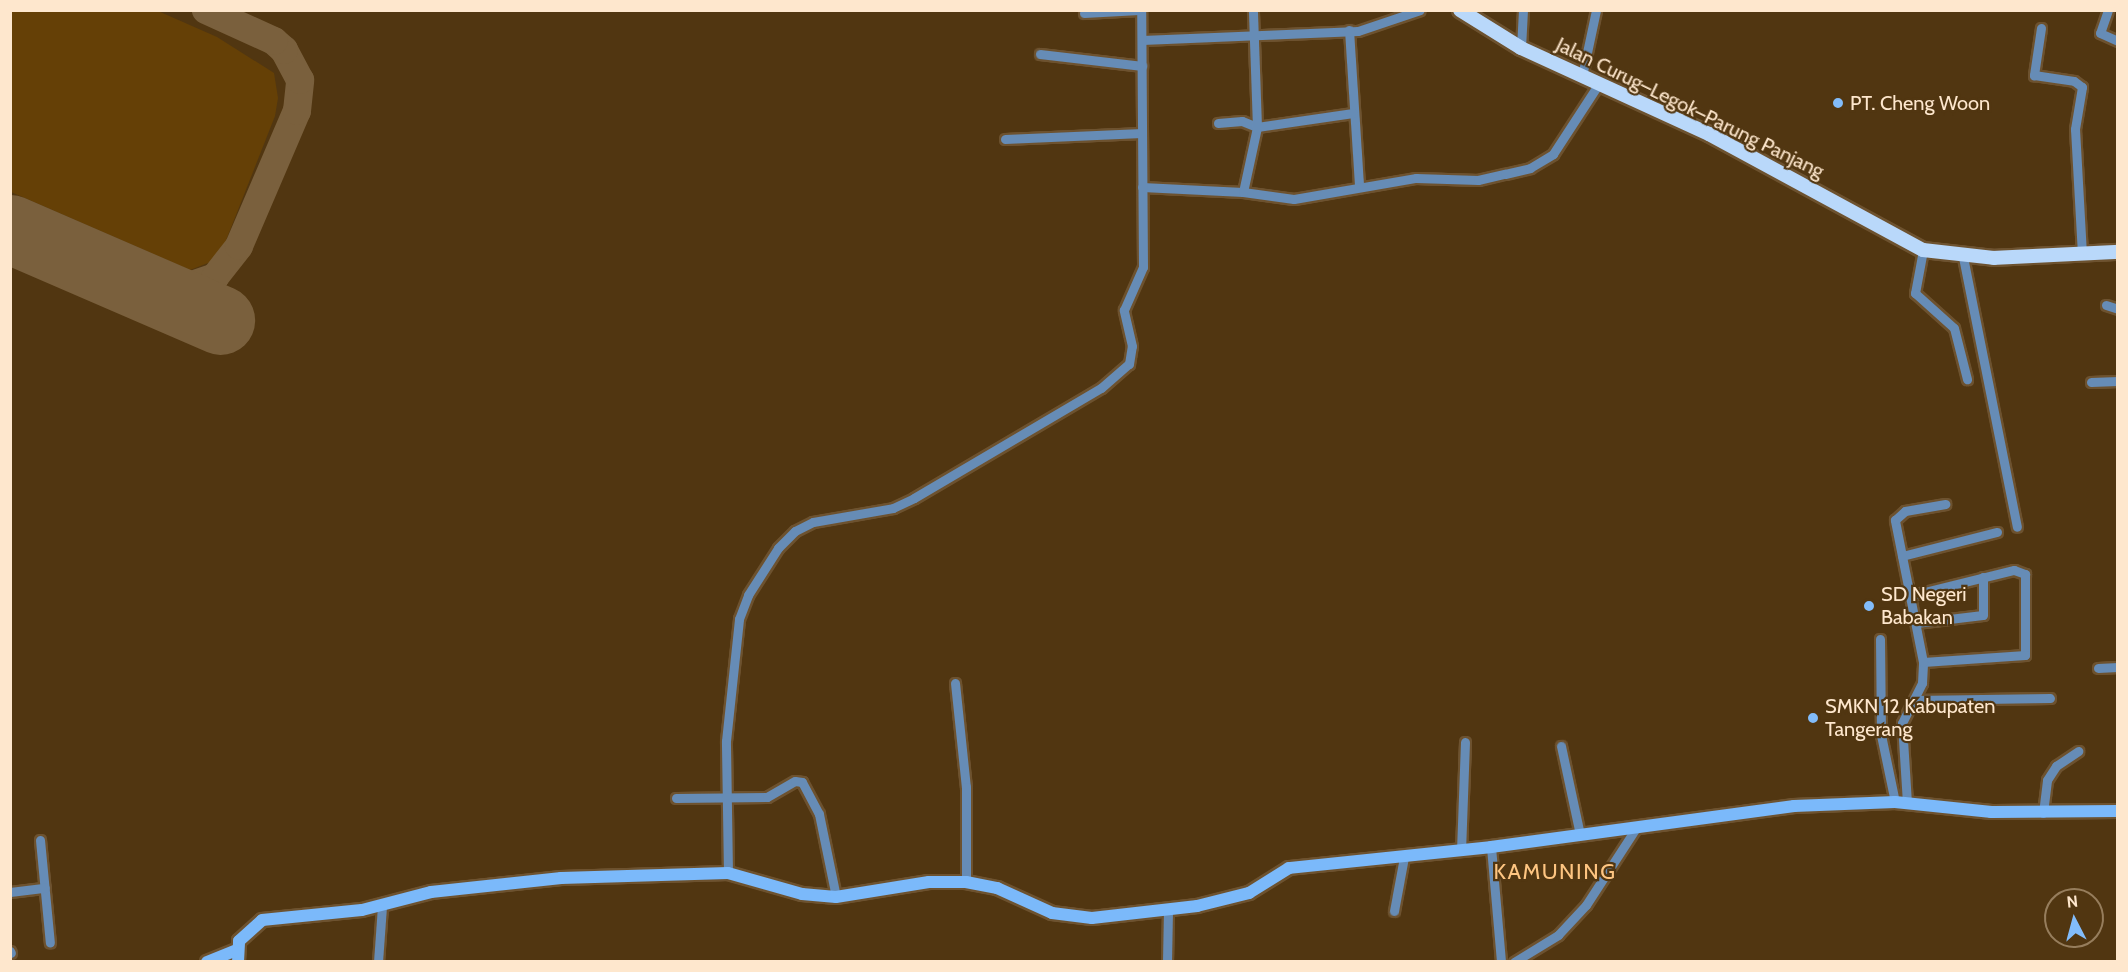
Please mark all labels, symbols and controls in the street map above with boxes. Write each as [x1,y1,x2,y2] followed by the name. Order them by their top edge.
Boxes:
[1552,32,1828,184] street label: Jalan Curug–Legok–Parung Panjang
[1850,91,1990,115] place label: PT. Cheng Woon
[1831,96,1845,110] marker: PT. Cheng Woon
[1881,582,1967,629] place label: SD Negeri Babakan
[1862,599,1876,613] marker: SD Negeri Babakan
[1825,694,1995,741] place label: SMKN 12 Kabupaten Tangerang
[1806,711,1820,725] marker: SMKN 12 Kabupaten Tangerang
[1494,859,1616,885] district label: KAMUNING
[2044,888,2104,948] north arrow
[2066,892,2079,912] text: N

